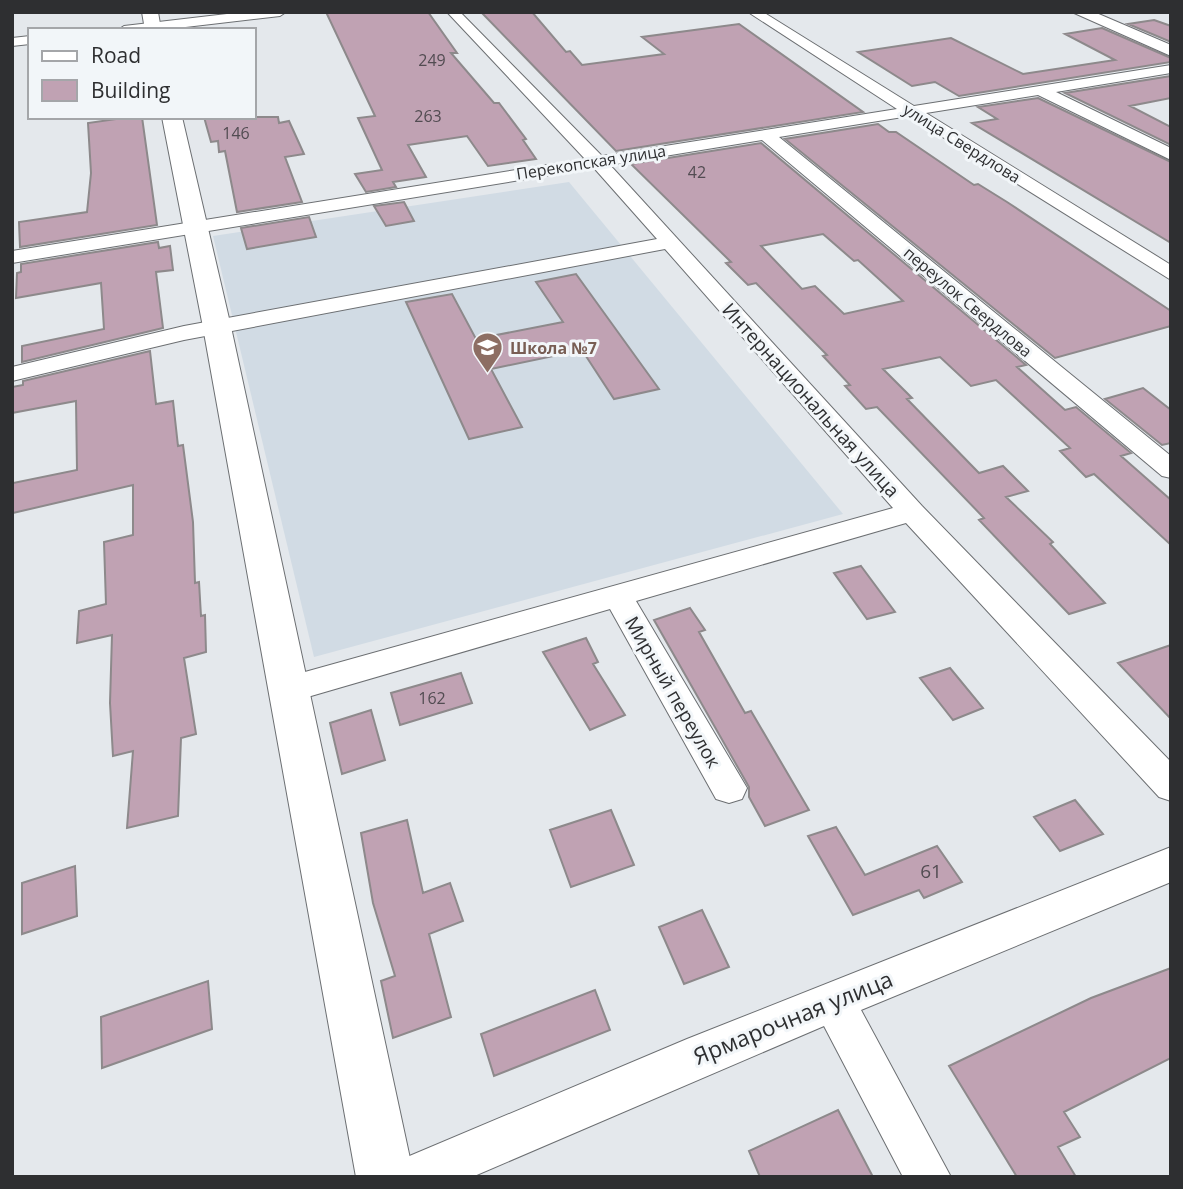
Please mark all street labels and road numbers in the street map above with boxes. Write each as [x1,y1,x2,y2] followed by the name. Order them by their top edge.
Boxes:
[899,98,1025,188] street label: улица Свердлова
[515,139,667,185] street label: Перекопская улица
[899,242,1037,362] street label: переулок Свердлова
[717,297,905,503] street label: Интернациональная улица
[619,612,727,773] street label: Мирный переулок
[688,962,897,1072] street label: Ярмарочная улица

